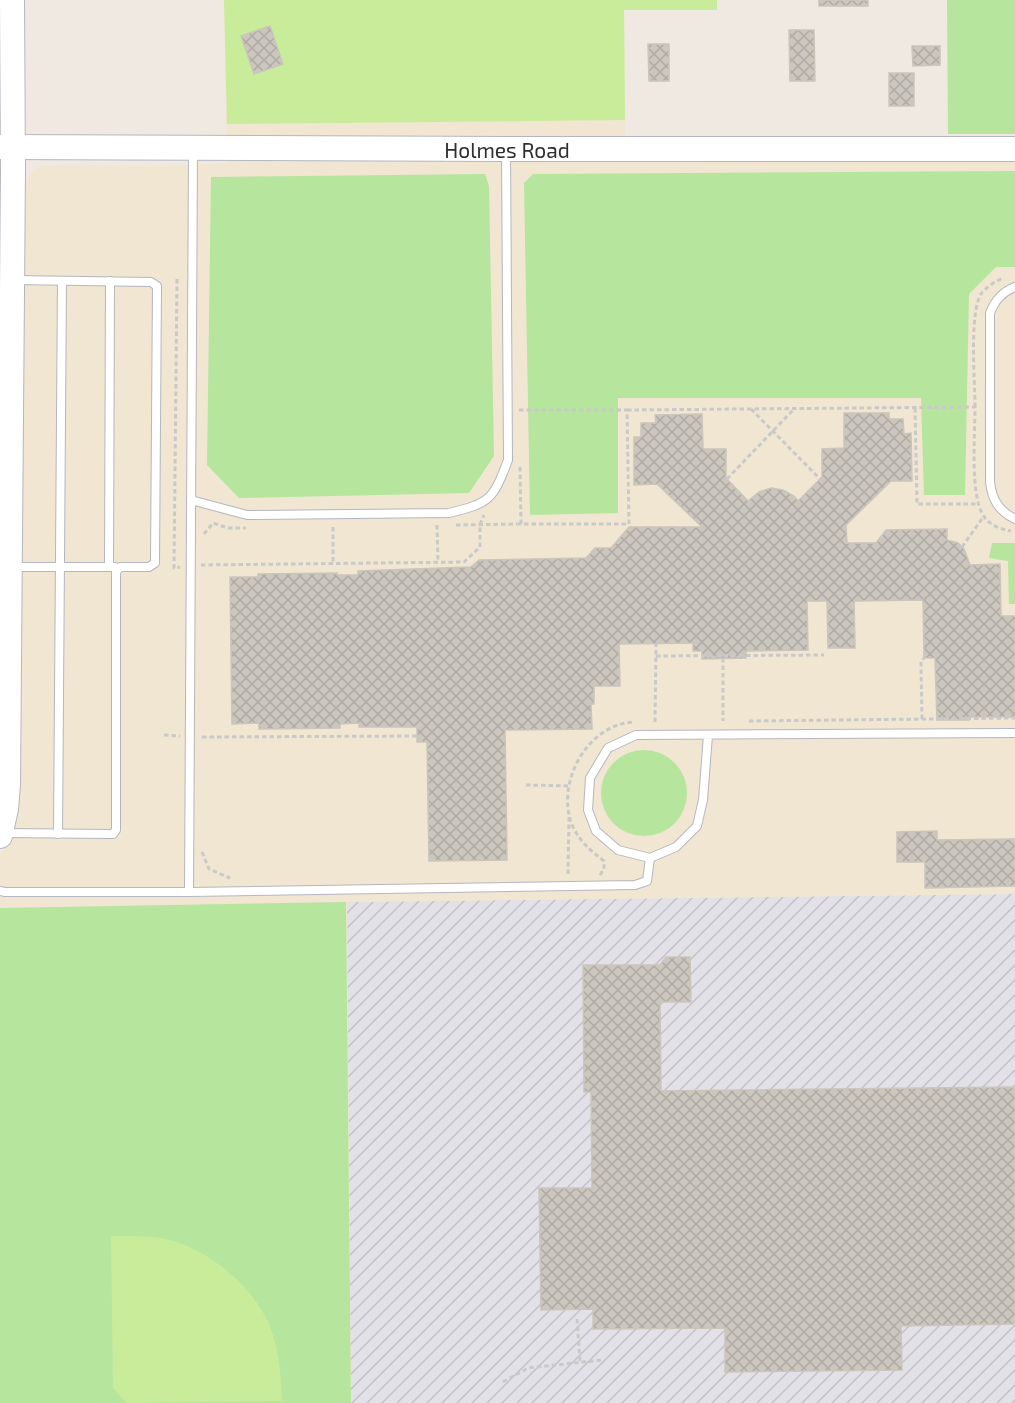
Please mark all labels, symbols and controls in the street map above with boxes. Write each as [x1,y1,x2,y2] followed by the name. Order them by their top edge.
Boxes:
[444,137,570,162] street label: Holmes Road

